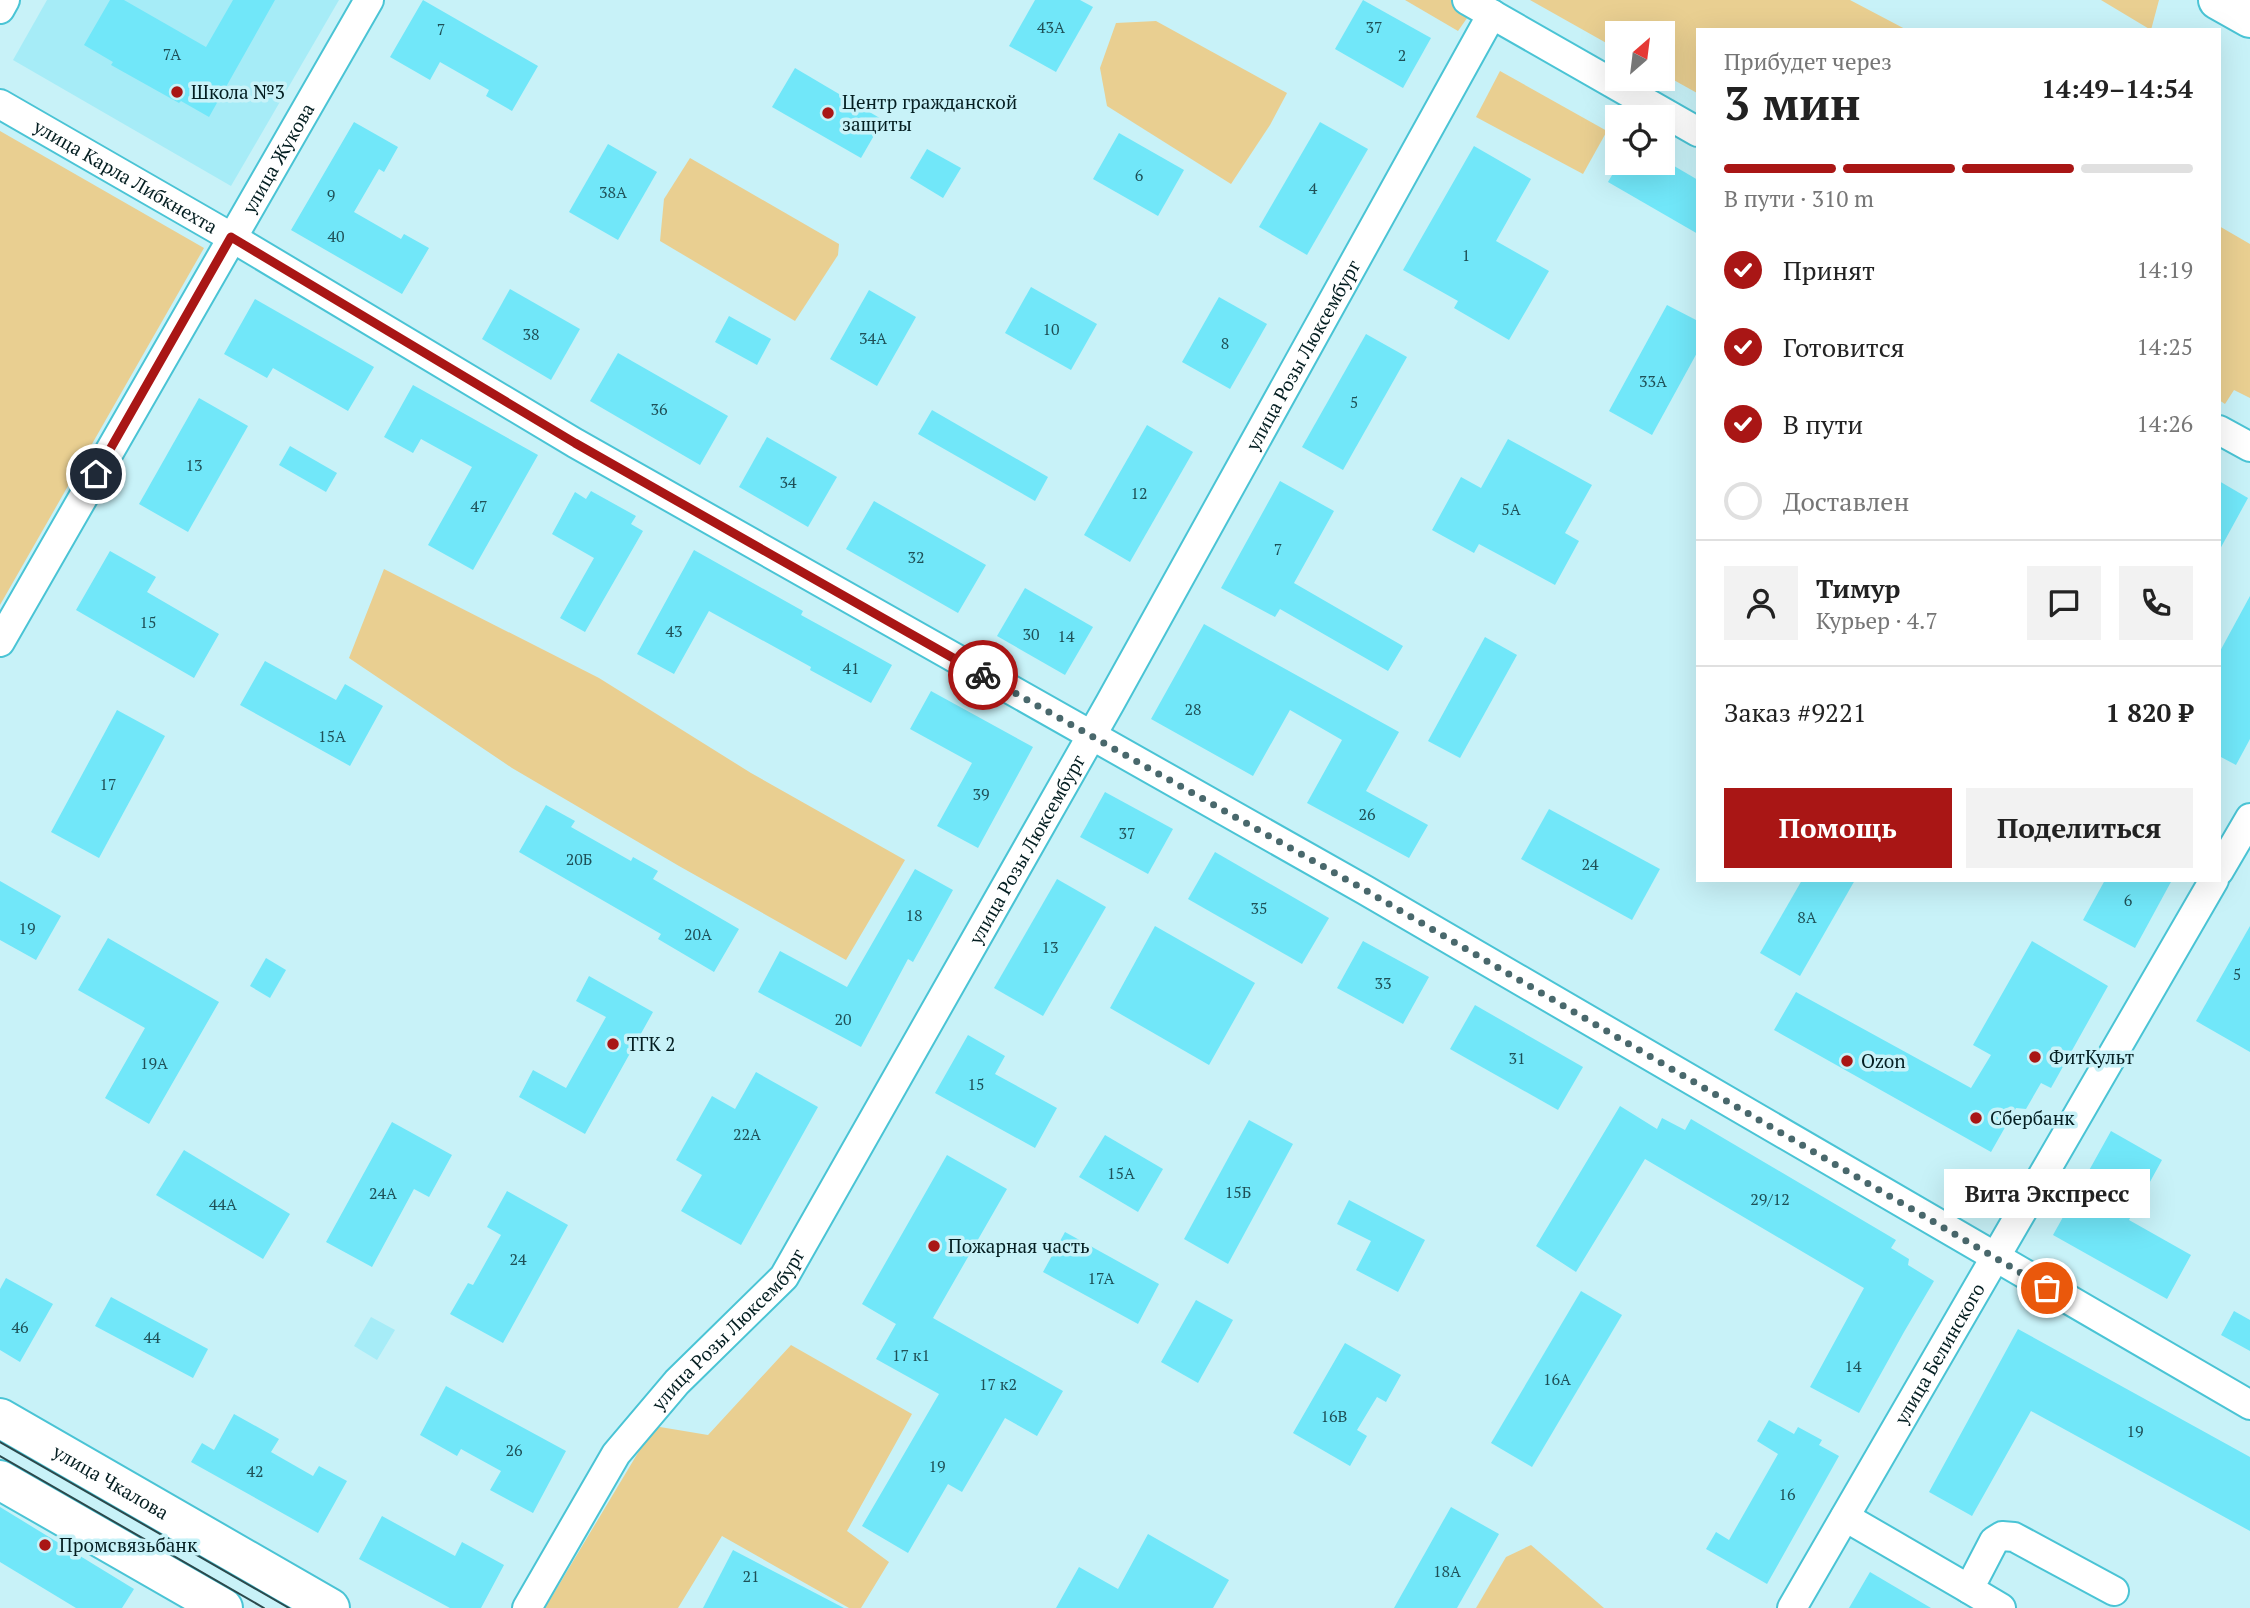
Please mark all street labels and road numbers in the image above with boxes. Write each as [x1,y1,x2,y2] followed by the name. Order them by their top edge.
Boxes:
[235,98,319,219] street label: улица Жукова
[29,113,223,239] street label: улица Карла Либкнехта
[1239,255,1365,456] street label: улица Розы Люксембург
[962,750,1090,949] street label: улица Розы Люксембург
[645,1244,810,1416] street label: улица Розы Люксембург
[1888,1278,1990,1429] street label: улица Белинского
[48,1438,174,1525] street label: улица Чкалова

